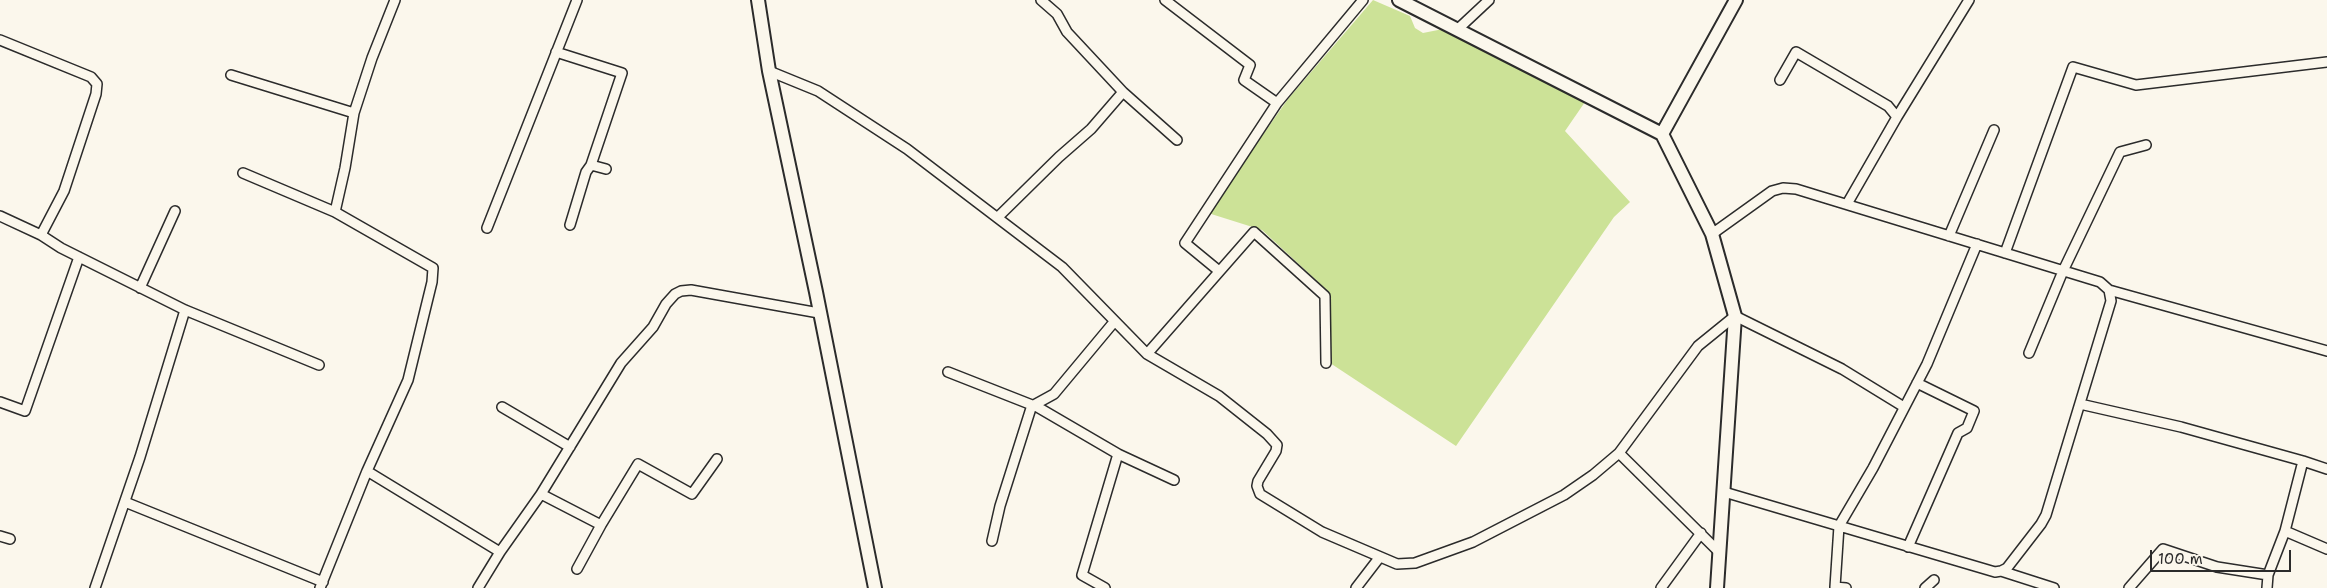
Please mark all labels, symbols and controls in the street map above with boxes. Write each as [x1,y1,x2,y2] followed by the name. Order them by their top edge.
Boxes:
[2152,540,2293,572] scale bar
[2158,549,2203,569] text: 100 m

